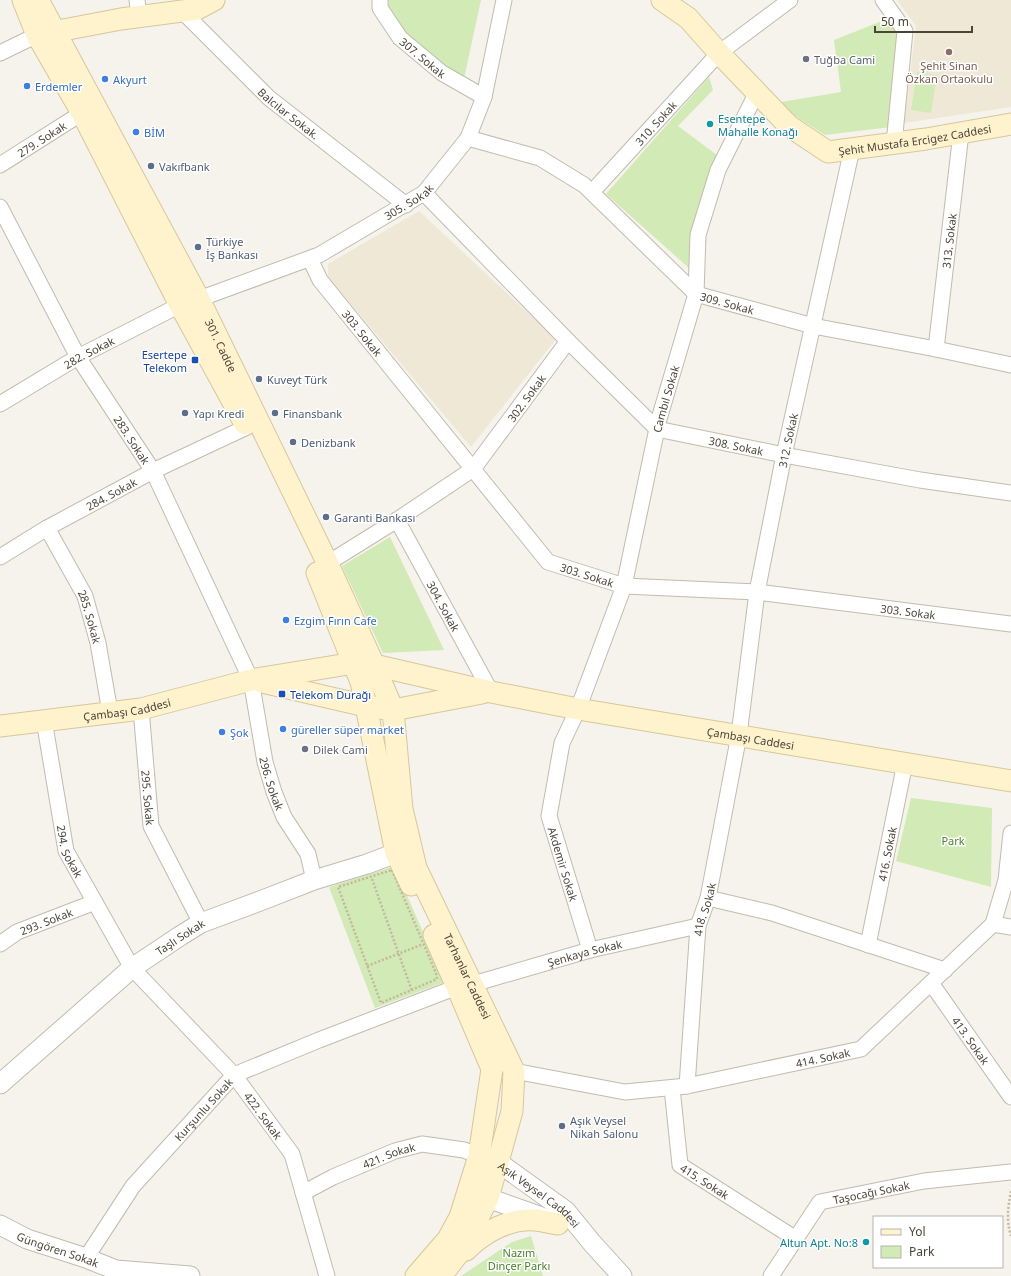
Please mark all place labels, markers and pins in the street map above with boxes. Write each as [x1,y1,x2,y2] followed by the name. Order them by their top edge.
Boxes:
[944,47,954,57] marker: Şehit Sinan Özkan Ortaokulu
[814,52,875,67] place label: Tuğba Cami
[801,54,811,64] marker: Tuğba Cami
[905,58,993,86] place label: Şehit Sinan Özkan Ortaokulu
[113,72,147,87] place label: Akyurt
[100,74,110,84] marker: Akyurt
[35,79,83,94] place label: Erdemler
[22,81,32,91] marker: Erdemler
[718,111,798,139] place label: Esentepe Mahalle Konağı
[705,119,715,129] marker: Esentepe Mahalle Konağı
[144,125,165,140] place label: BİM
[131,127,141,137] marker: BİM
[159,159,210,174] place label: Vakıfbank
[146,161,156,171] marker: Vakıfbank
[206,234,258,262] place label: Türkiye İş Bankası
[193,242,203,252] marker: Türkiye İş Bankası
[142,347,187,375] place label: Esertepe Telekom
[190,355,200,365] marker: Esertepe Telekom
[267,372,328,387] place label: Kuveyt Türk
[254,374,264,384] marker: Kuveyt Türk
[193,406,244,421] place label: Yapı Kredi
[283,406,342,421] place label: Finansbank
[180,408,190,418] marker: Yapı Kredi
[270,408,280,418] marker: Finansbank
[301,435,356,450] place label: Denizbank
[288,437,298,447] marker: Denizbank
[334,510,415,525] place label: Garanti Bankası
[321,512,331,522] marker: Garanti Bankası
[294,613,377,628] place label: Ezgim Fırın Cafe
[281,615,291,625] marker: Ezgim Fırın Cafe
[290,687,371,702] place label: Telekom Durağı
[277,689,287,699] marker: Telekom Durağı
[291,722,404,737] place label: güreller süper market
[278,724,288,734] marker: güreller süper market
[230,725,249,740] place label: Şok
[217,727,227,737] marker: Şok
[313,742,368,757] place label: Dilek Cami
[300,744,310,754] marker: Dilek Cami
[570,1113,638,1141] place label: Aşık Veysel Nikah Salonu
[557,1121,567,1131] marker: Aşık Veysel Nikah Salonu
[780,1235,858,1250] place label: Altun Apt. No:8
[861,1237,871,1247] marker: Altun Apt. No:8

